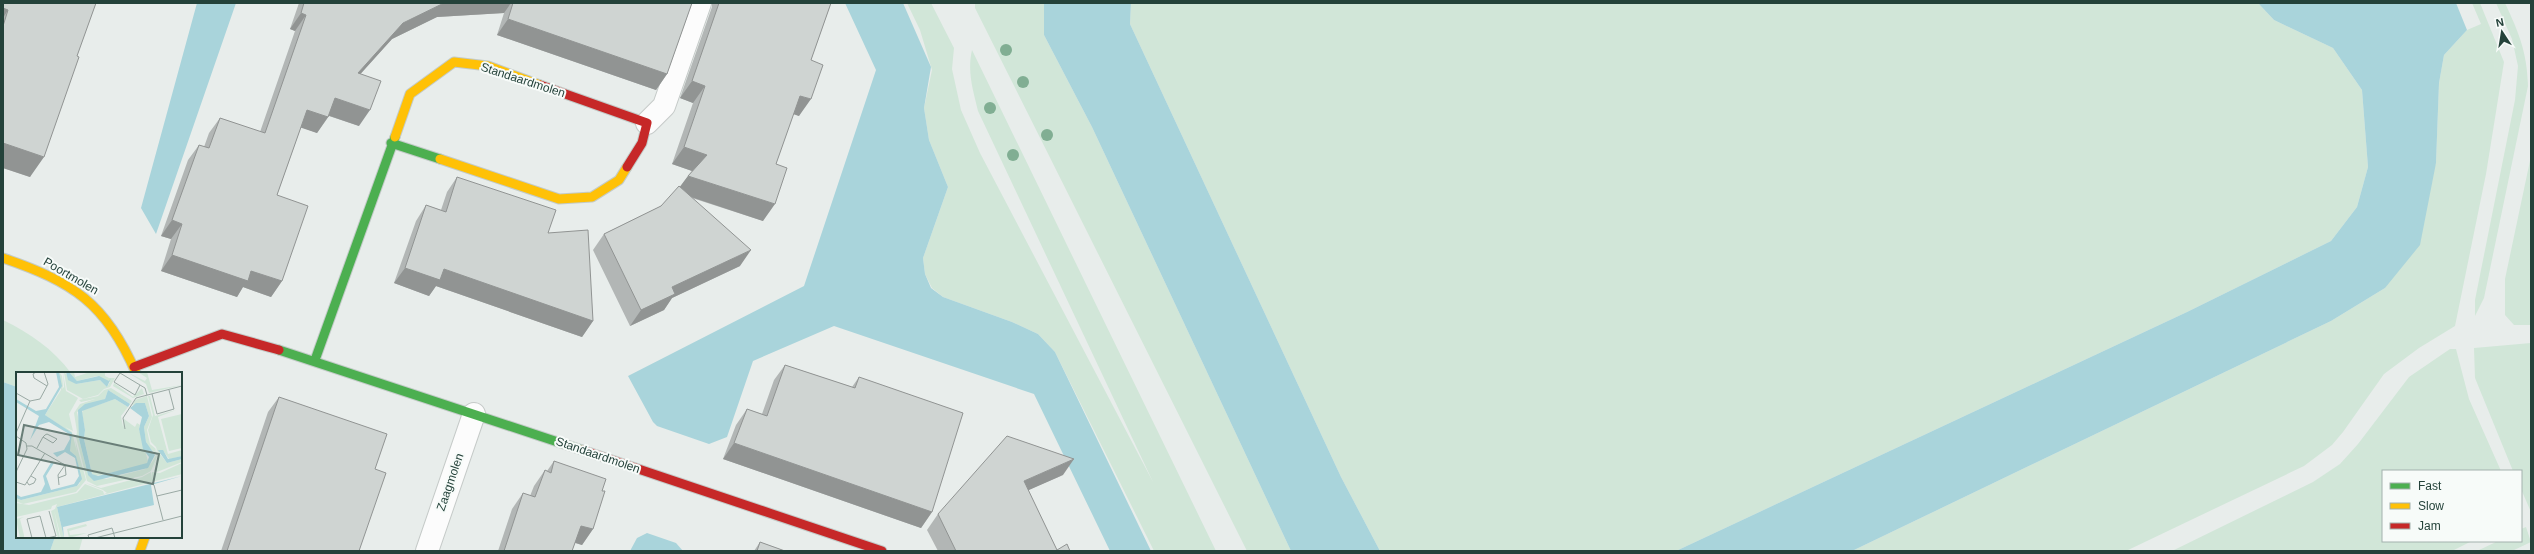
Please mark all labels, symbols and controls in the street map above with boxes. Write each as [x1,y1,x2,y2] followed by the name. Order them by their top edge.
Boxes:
[2482,12,2522,52] north arrow
[2495,16,2505,29] text: N
[479,60,567,100] street label: Standaardmolen
[41,255,101,297] street label: Poortmolen
[16,372,182,538] inset map
[554,434,642,476] street label: Standaardmolen
[434,451,466,513] street label: Zaagmolen
[2382,470,2522,542] legend
[2418,479,2442,493] text: Fast
[2418,499,2444,513] text: Slow
[2418,519,2441,533] text: Jam

